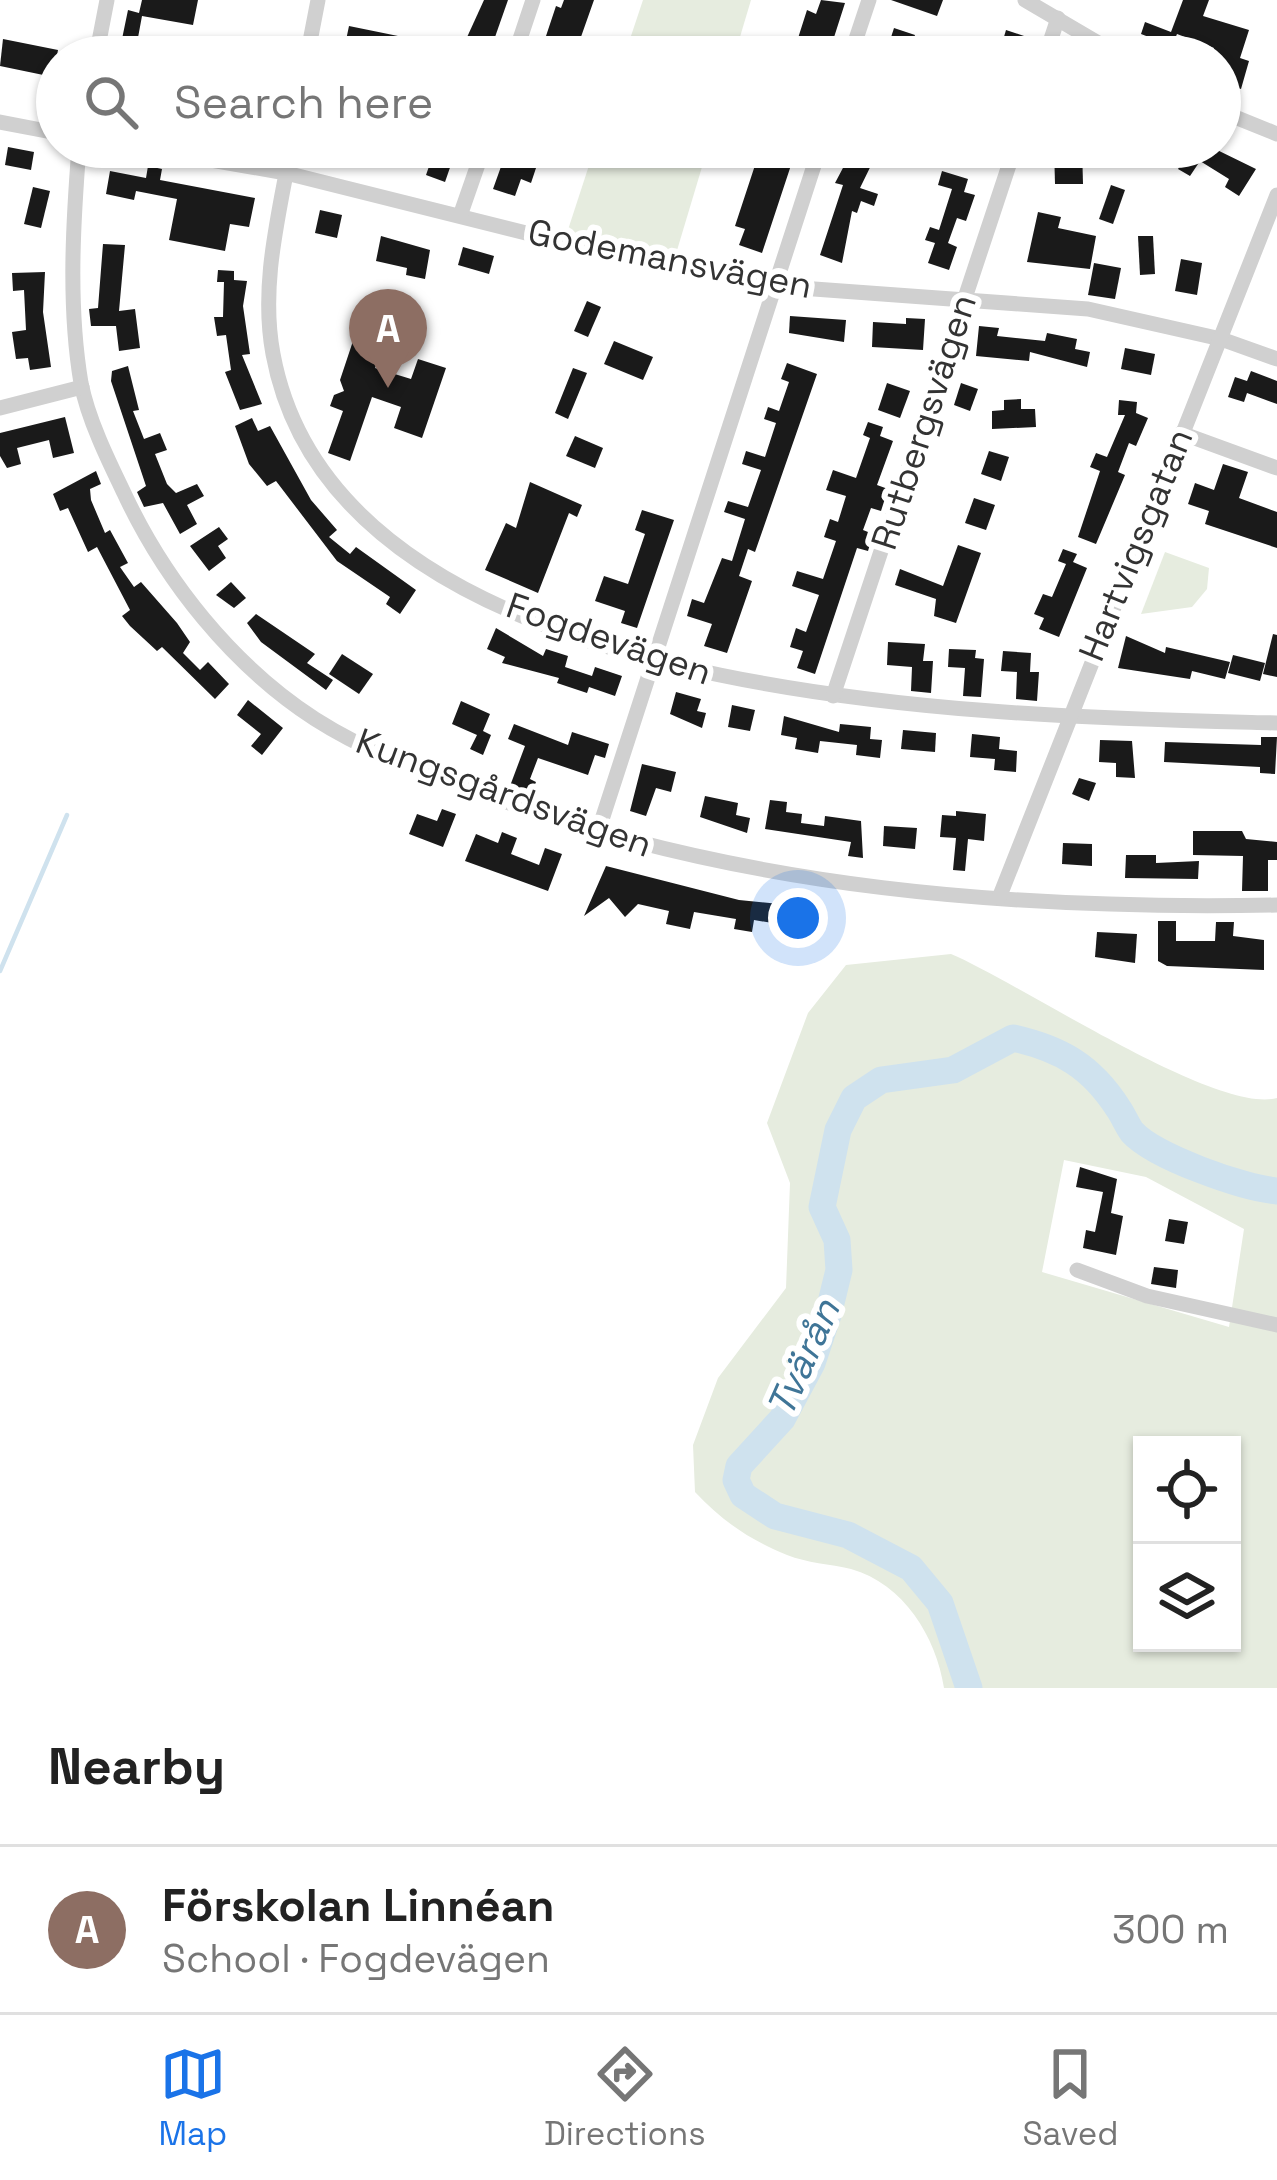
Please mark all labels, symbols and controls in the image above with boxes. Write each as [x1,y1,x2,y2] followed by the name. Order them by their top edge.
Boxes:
[36,36,1241,168] search box
[78,69,144,135] icon: search
[174,74,433,131] text: Search here
[524,209,816,309] street label: Godemansvägen
[349,289,427,388] pin: A
[861,289,987,555] street label: Rutbergsvägen
[1068,422,1204,668] street label: Hartvigsgatan
[500,582,718,696] street label: Fogdevägen
[350,718,658,868] street label: Kungsgårdsvägen
[768,888,828,948] your location
[756,1291,851,1424] water label: Tvärån
[1133,1436,1241,1652] map controls
[1133,1436,1241,1544] button: locate
[1133,1544,1241,1652] button: layers
[48,1734,225,1799] text: Nearby
[162,1877,554,1934] text: Förskolan Linnéan
[75,1905,99,1954] text: A
[1112,1905,1229,1954] text: 300 m
[162,1934,550,1983] text: School · Fogdevägen
[158,2041,227,2155] tab: Map
[544,2041,706,2155] tab: Directions
[1022,2041,1119,2155] tab: Saved

